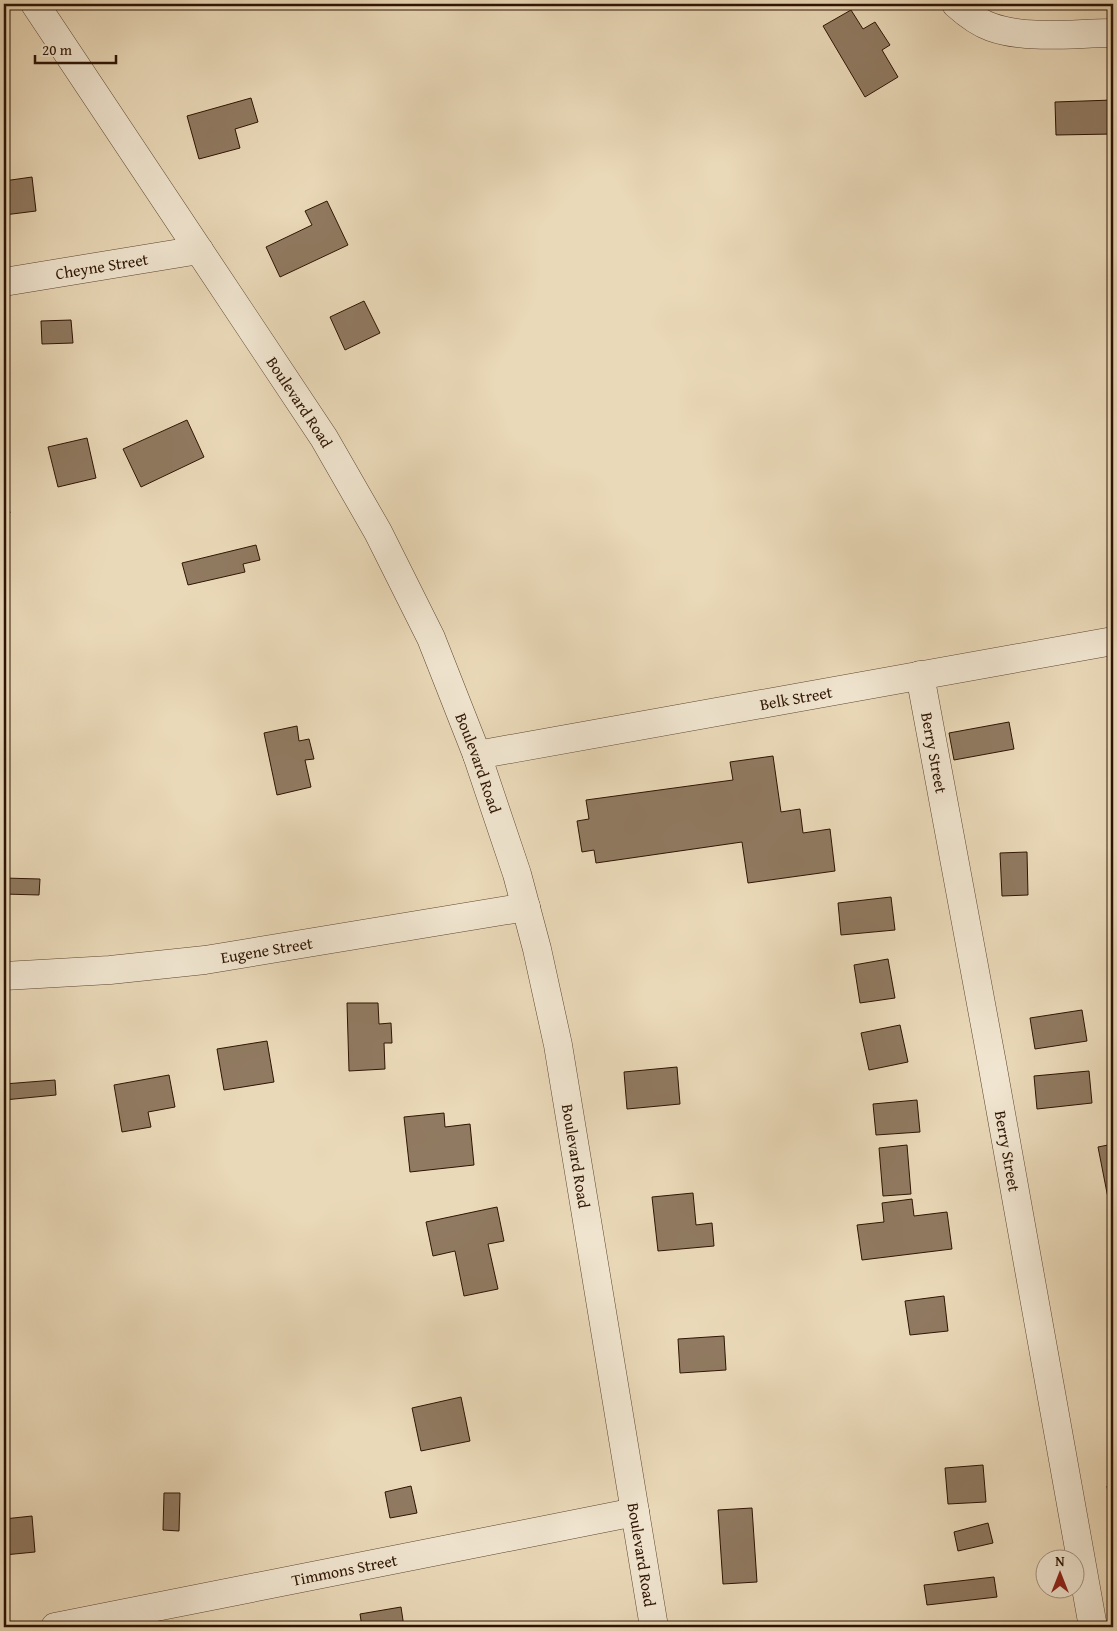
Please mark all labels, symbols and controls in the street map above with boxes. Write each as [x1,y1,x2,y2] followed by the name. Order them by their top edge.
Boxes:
[35,32,116,64] scale bar
[42,39,73,60] text: 20 m
[54,246,150,285] street label: Cheyne Street
[261,351,339,452] street label: Boulevard Road
[758,679,834,716] street label: Belk Street
[450,709,508,817] street label: Boulevard Road
[915,710,954,795] street label: Berry Street
[219,930,315,969] street label: Eugene Street
[556,1102,597,1210] street label: Boulevard Road
[989,1109,1027,1194] street label: Berry Street
[622,1501,663,1609] street label: Boulevard Road
[289,1547,400,1592] street label: Timmons Street
[1034,1548,1084,1598] north arrow
[1055,1551,1065,1571] text: N

